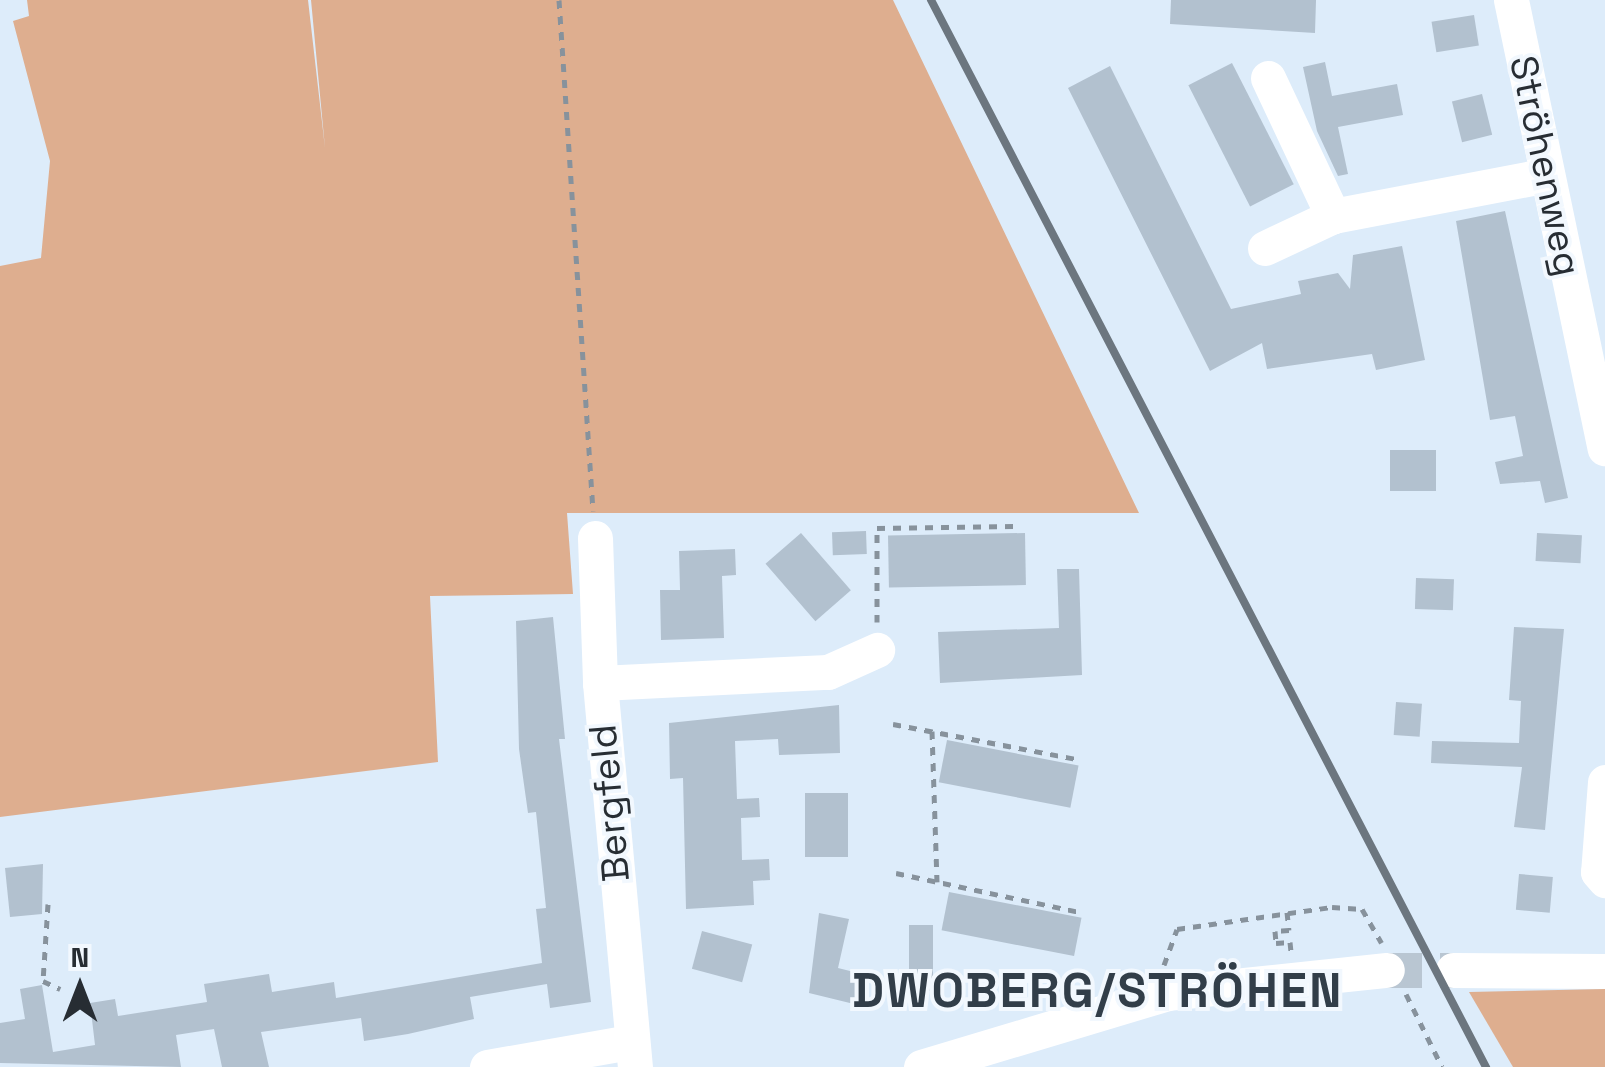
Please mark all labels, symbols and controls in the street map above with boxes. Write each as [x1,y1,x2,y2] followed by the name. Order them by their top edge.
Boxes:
[1499,52,1591,280] street label: Ströhenweg
[580,722,640,884] street label: Bergfeld
[30,937,130,1037] north arrow
[71,939,89,975] text: N
[852,962,1344,1020] district label: DWOBERG/STRÖHEN

